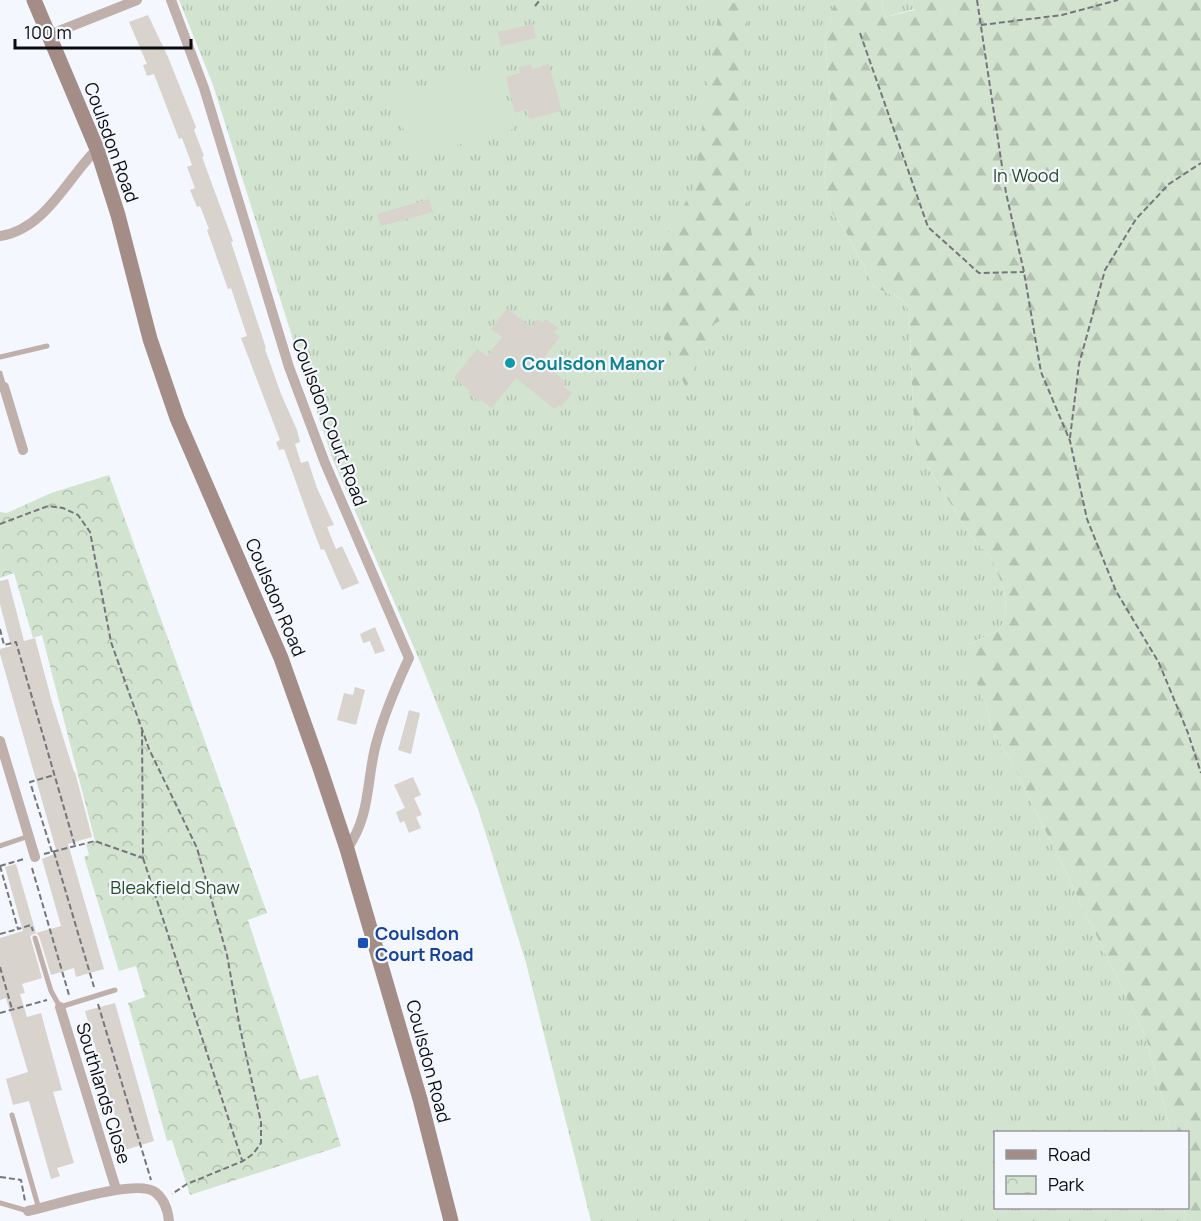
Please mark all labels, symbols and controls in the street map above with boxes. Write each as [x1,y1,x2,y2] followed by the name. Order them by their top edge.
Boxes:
[15,12,190,50] scale bar
[24,20,72,44] text: 100 m
[79,79,145,205] street label: Coulsdon Road
[993,163,1059,187] park label: In Wood
[287,335,373,509] street label: Coulsdon Court Road
[522,351,665,375] place label: Coulsdon Manor
[503,356,517,370] marker: Coulsdon Manor
[240,534,312,660] street label: Coulsdon Road
[110,875,240,899] park label: Bleakfield Shaw
[375,921,474,966] place label: Coulsdon Court Road
[356,936,370,950] marker: Coulsdon Court Road
[401,997,457,1125] street label: Coulsdon Road
[71,1019,137,1167] street label: Southlands Close
[994,1131,1189,1209] legend
[1048,1142,1091,1166] text: Road
[1048,1172,1085,1196] text: Park

